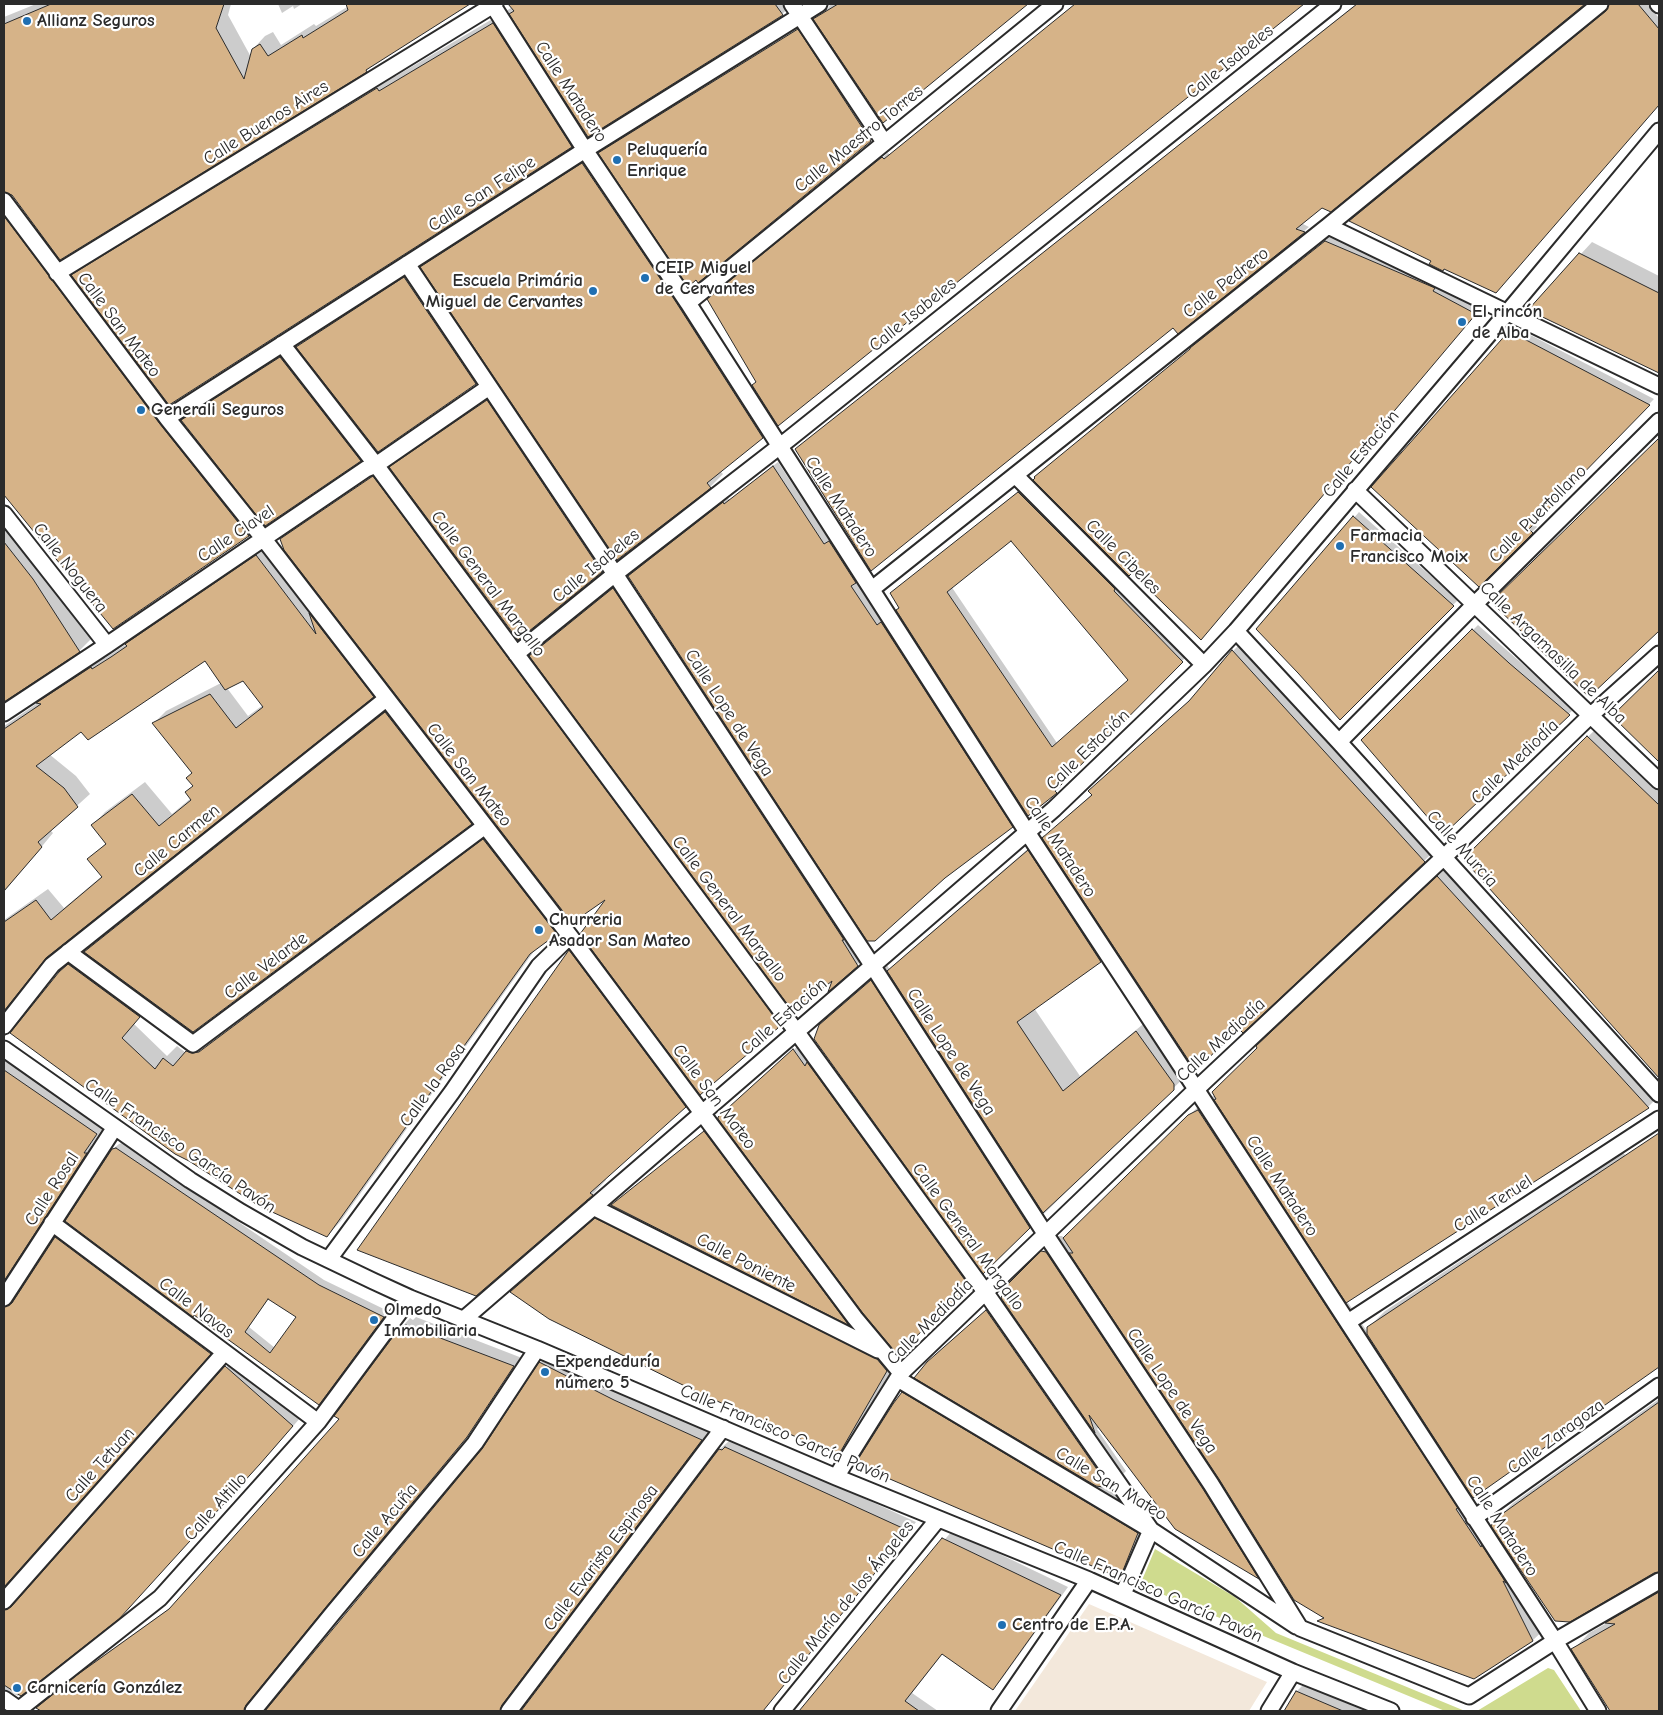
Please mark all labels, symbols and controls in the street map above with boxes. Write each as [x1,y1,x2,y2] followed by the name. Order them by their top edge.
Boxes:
[37,10,155,32] place label: Allianz Seguros
[21,15,33,27] marker: Allianz Seguros
[1182,20,1278,104] street label: Calle Isabeles
[530,37,612,147] street label: Calle Matadero
[199,76,333,170] street label: Calle Buenos Aires
[790,80,928,198] street label: Calle Maestro Torres
[627,139,708,182] place label: Peluquería Enrique
[424,151,540,237] street label: Calle San Felipe
[611,154,623,166] marker: Peluquería Enrique
[1179,243,1273,323] street label: Calle Pedrero
[655,257,755,300] place label: CEIP Miguel de Cervantes
[72,268,166,382] street label: Calle San Mateo
[426,270,583,312] place label: Escuela Primária Miguel de Cervantes
[639,272,651,284] marker: CEIP Miguel de Cervantes
[865,273,961,357] street label: Calle Isabeles
[587,285,599,297] marker: Escuela Primária Miguel de Cervantes
[1472,301,1542,344] place label: El rincón de Alba
[1456,316,1468,328] marker: El rincón de Alba
[151,399,284,421] place label: Generali Seguros
[135,404,147,416] marker: Generali Seguros
[1318,406,1404,502] street label: Calle Estación
[800,452,882,562] street label: Calle Matadero
[1485,461,1591,567] street label: Calle Puertollano
[194,501,278,567] street label: Calle Clavel
[426,507,550,661] street label: Calle General Margallo
[1081,515,1165,599] street label: Calle Cibeles
[28,519,112,617] street label: Calle Noguera
[548,524,644,608] street label: Calle Isabeles
[1350,525,1468,568] place label: Farmacia Francisco Moix
[1334,540,1346,552] marker: Farmacia Francisco Moix
[1475,577,1631,729] street label: Calle Argamasilla de Alba
[680,645,778,781] street label: Calle Lope de Vega
[1042,705,1134,795] street label: Calle Estación
[1467,715,1563,809] street label: Calle Mediodía
[422,719,516,831] street label: Calle San Mateo
[1019,792,1101,902] street label: Calle Matadero
[130,800,224,882] street label: Calle Carmen
[1422,806,1502,892] street label: Calle Murcia
[667,832,791,986] street label: Calle General Margallo
[549,909,691,952] place label: Churreria Asador San Mateo
[533,924,545,936] marker: Churreria Asador San Mateo
[220,928,312,1004] street label: Calle Velarde
[736,974,832,1060] street label: Calle Estación
[902,984,1000,1120] street label: Calle Lope de Vega
[1172,993,1270,1087] street label: Calle Mediodía
[395,1039,471,1131] street label: Calle la Rosa
[667,1040,761,1154] street label: Calle San Mateo
[80,1074,280,1218] street label: Calle Francisco García Pavón
[1241,1131,1323,1241] street label: Calle Matadero
[20,1148,84,1230] street label: Calle Rosal
[907,1159,1029,1315] street label: Calle General Margallo
[1450,1171,1536,1237] street label: Calle Teruel
[693,1229,799,1297] street label: Calle Poniente
[154,1273,238,1343] street label: Calle Navas
[882,1274,978,1370] street label: Calle Mediodía
[384,1299,477,1342] place label: Olmedo Inmobiliaria
[368,1314,380,1326] marker: Olmedo Inmobiliaria
[1122,1324,1222,1458] street label: Calle Lope de Vega
[555,1351,660,1394] place label: Expendeduría número 5
[539,1366,551,1378] marker: Expendeduría número 5
[677,1380,893,1488] street label: Calle Francisco García Pavón
[1503,1395,1609,1479] street label: Calle Zaragoza
[61,1423,139,1507] street label: Calle Tetuan
[1051,1442,1171,1526] street label: Calle San Mateo
[180,1468,252,1546] street label: Calle Altillo
[1461,1471,1543,1581] street label: Calle Matadero
[348,1479,422,1563] street label: Calle Acuña
[539,1481,663,1635] street label: Calle Evaristo Espinosa
[773,1517,919,1689] street label: Calle María de los Ángeles
[1050,1536,1266,1648] street label: Calle Francisco García Pavón
[1012,1614,1133,1636] place label: Centro de E.P.A.
[996,1619,1008,1631] marker: Centro de E.P.A.
[27,1677,182,1699] place label: Carnicería González
[11,1682,23,1694] marker: Carnicería González

